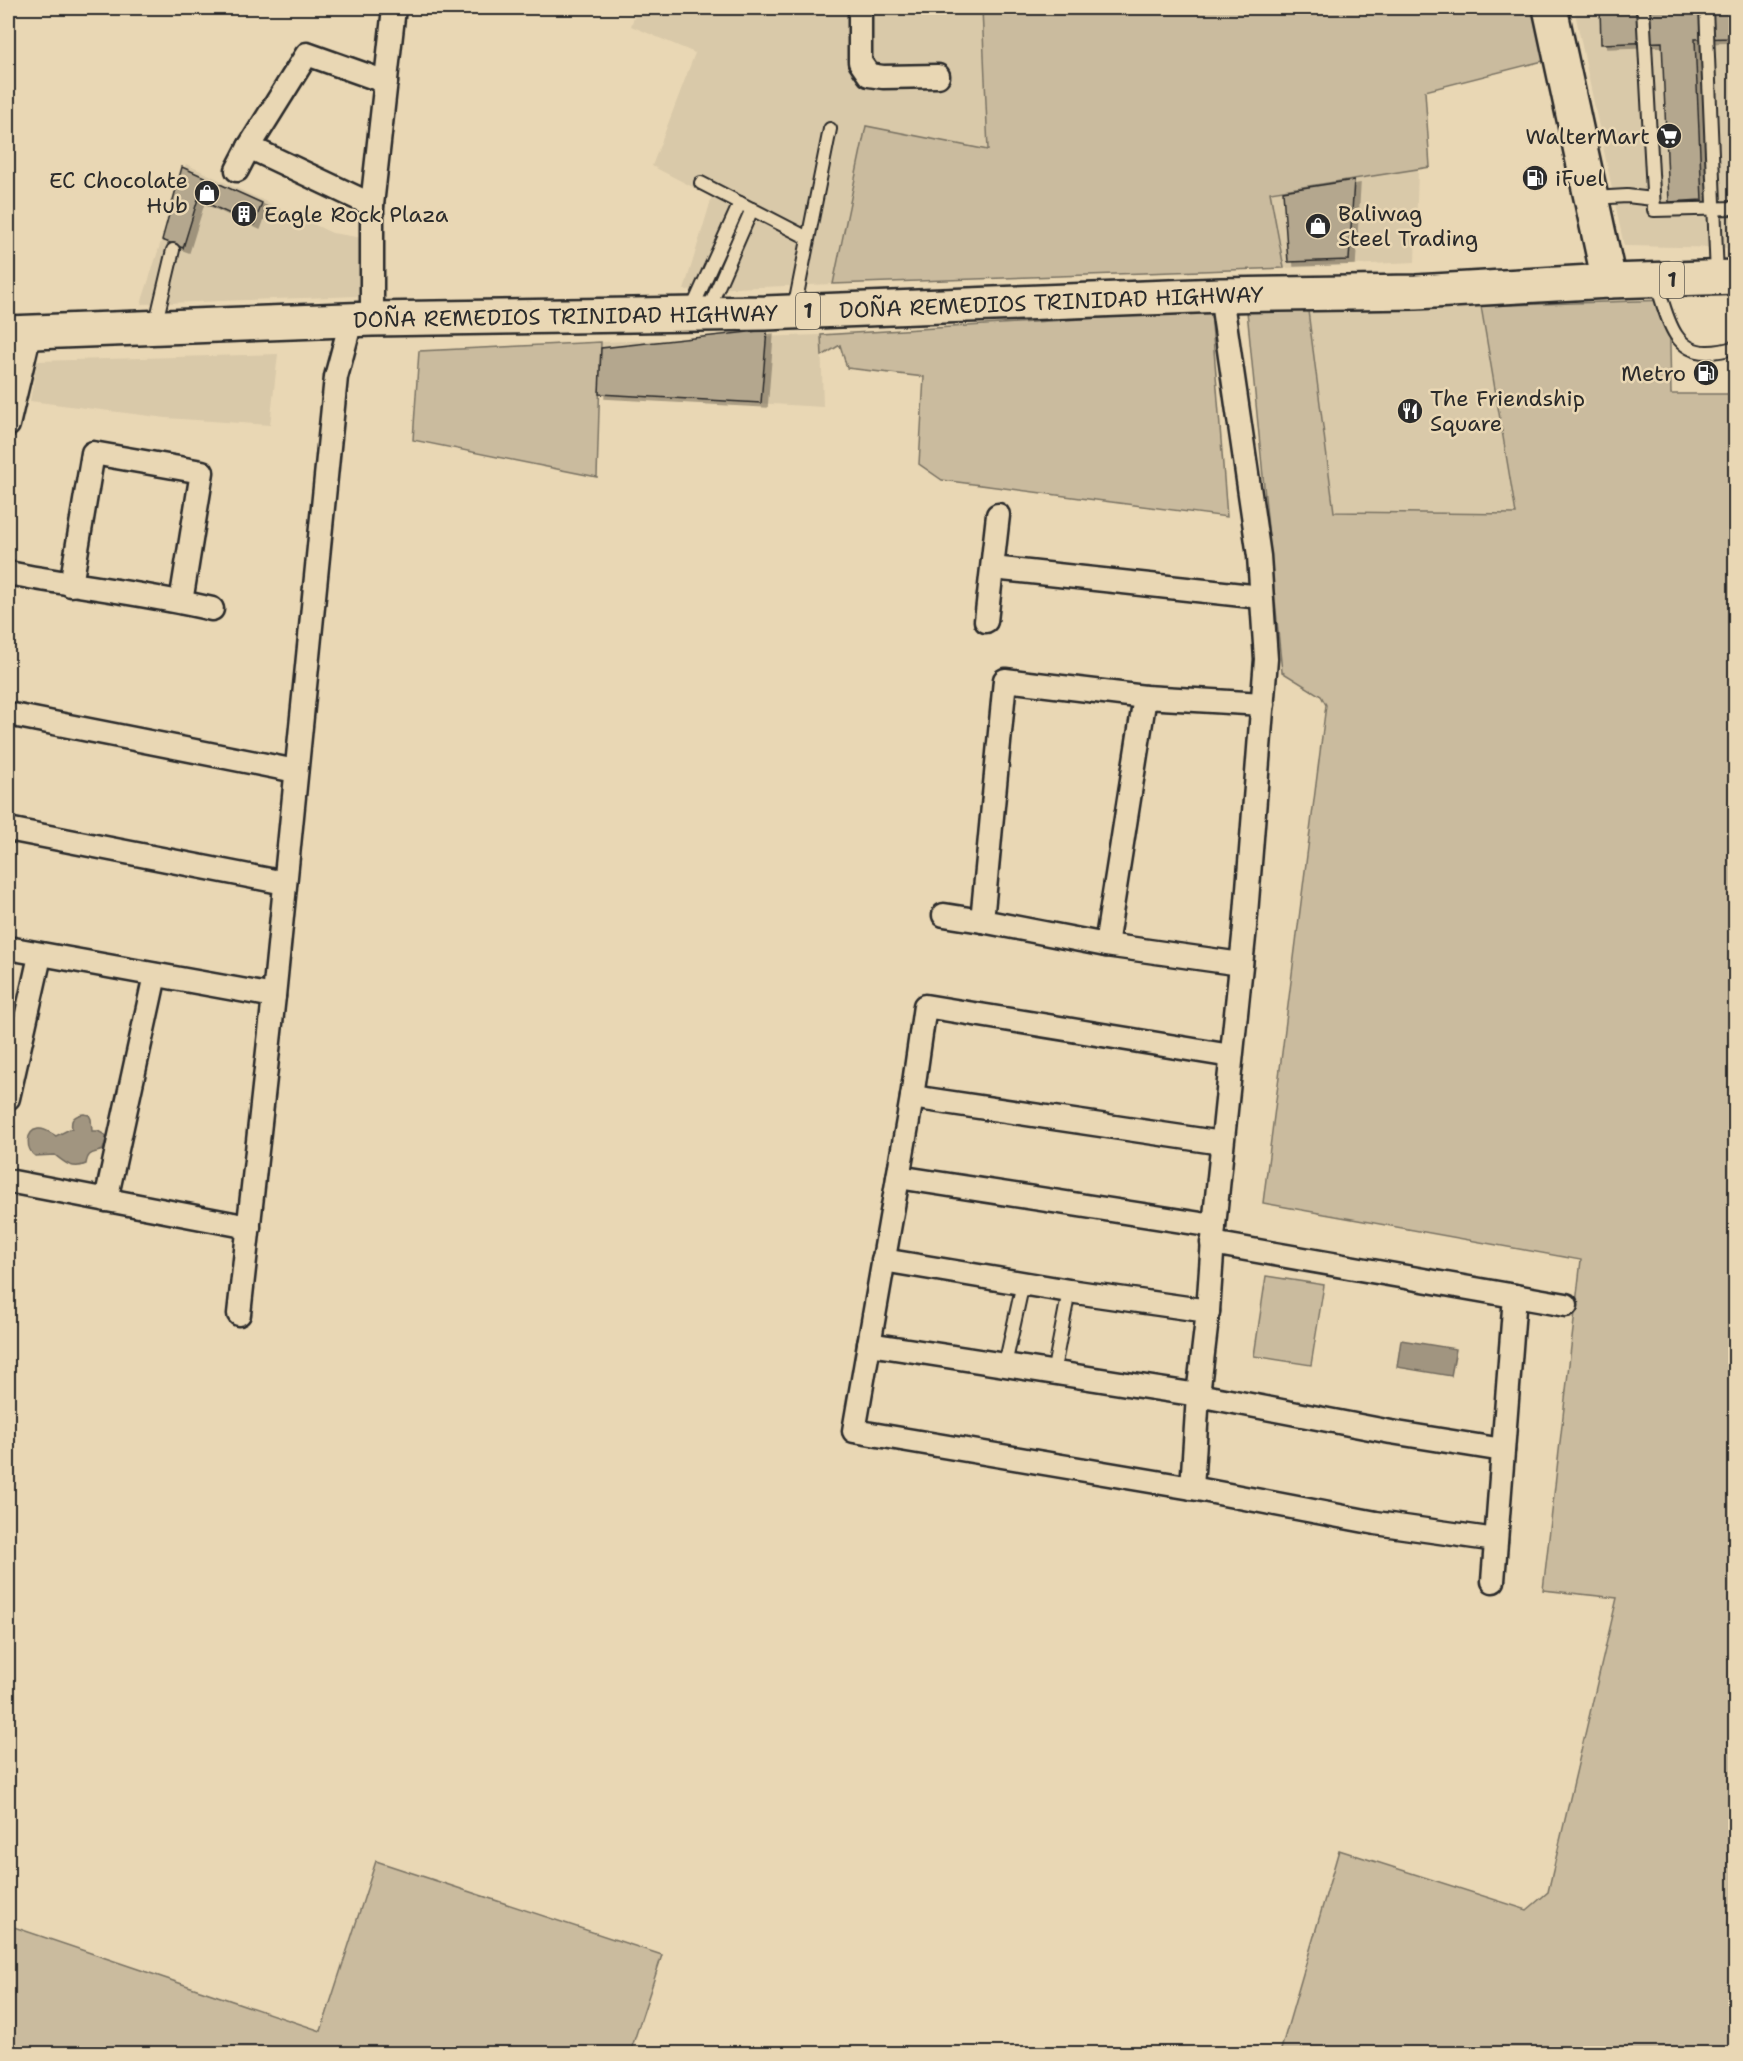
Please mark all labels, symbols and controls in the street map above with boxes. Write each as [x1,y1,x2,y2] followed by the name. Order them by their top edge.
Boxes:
[1654,121,1684,151] supermarket icon: WalterMart
[1525,122,1650,151] place label: WalterMart
[1520,163,1550,193] fuel station icon: iFuel
[1555,164,1605,193] place label: iFuel
[49,166,188,220] place label: EC Chocolate Hub
[192,178,222,208] shop icon: EC Chocolate Hub
[229,199,259,229] building icon: Eagle Rock Plaza
[1338,199,1478,253] place label: Baliwag Steel Trading
[264,200,449,229] place label: Eagle Rock Plaza
[1303,211,1333,241] shop icon: Baliwag Steel Trading
[1660,262,1684,298] road number: 1
[839,280,1264,325] street label: DOÑA REMEDIOS TRINIDAD HIGHWAY
[796,293,820,329] road number: 1
[353,298,779,335] street label: DOÑA REMEDIOS TRINIDAD HIGHWAY
[1691,358,1721,388] fuel station icon: Metro
[1621,359,1686,388] place label: Metro
[1430,384,1585,438] place label: The Friendship Square
[1395,396,1425,426] restaurant icon: The Friendship Square

